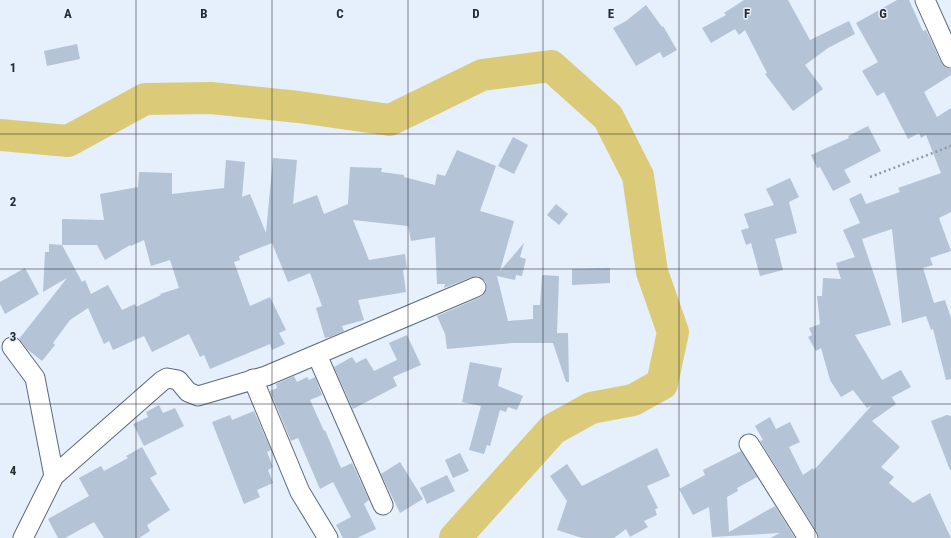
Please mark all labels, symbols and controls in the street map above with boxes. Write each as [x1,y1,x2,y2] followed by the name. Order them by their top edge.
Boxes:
[64,6,72,21] text: A
[200,6,208,21] text: B
[336,6,344,21] text: C
[472,6,480,21] text: D
[608,6,615,21] text: E
[744,6,750,21] text: F
[879,6,887,21] text: G
[10,60,16,75] text: 1
[10,194,17,209] text: 2
[10,329,16,344] text: 3
[10,463,17,478] text: 4

